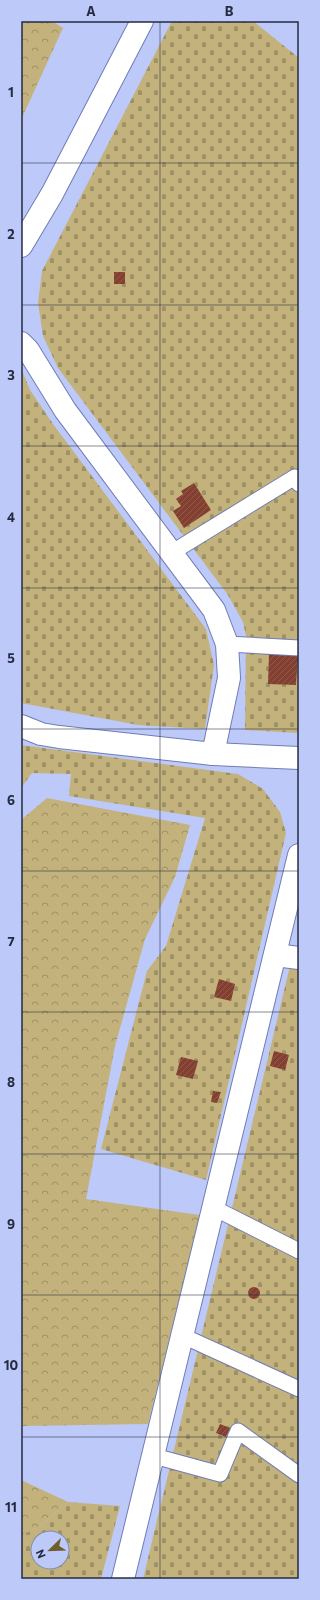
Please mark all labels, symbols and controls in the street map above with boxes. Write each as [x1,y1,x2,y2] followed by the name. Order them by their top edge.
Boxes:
[86,3,96,19] text: A
[225,3,234,19] text: B
[8,84,14,100] text: 1
[7,226,15,242] text: 2
[7,367,15,383] text: 3
[7,509,15,525] text: 4
[7,650,15,666] text: 5
[7,792,15,808] text: 6
[7,933,15,949] text: 7
[7,1074,15,1090] text: 8
[7,1216,15,1232] text: 9
[4,1357,19,1373] text: 10
[5,1499,17,1515] text: 11
[30,1530,70,1570] north arrow
[33,1548,48,1560] text: N

